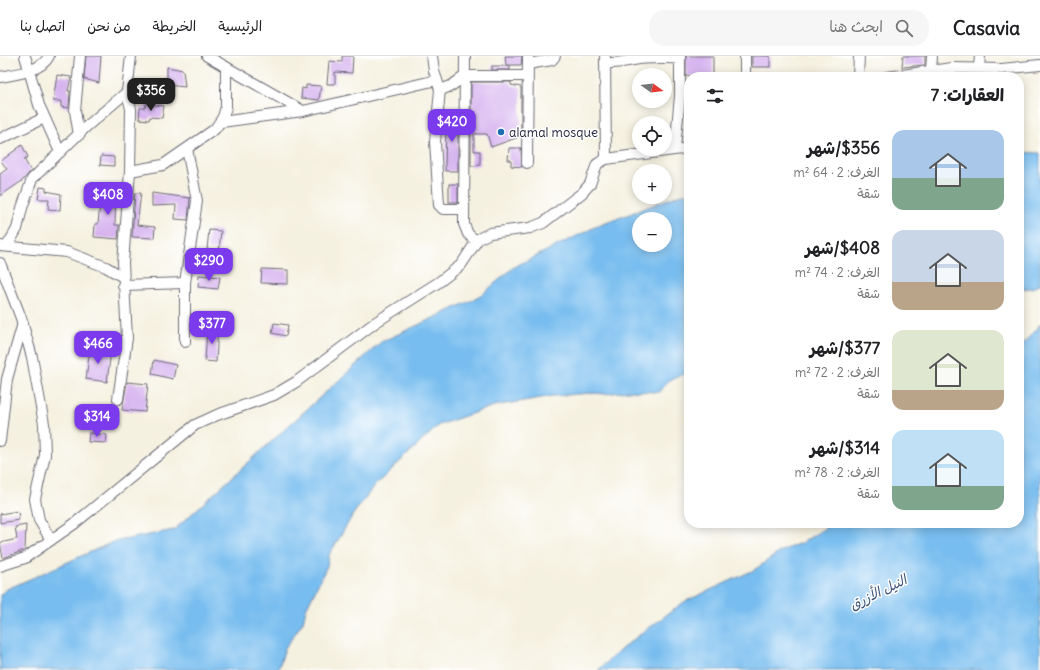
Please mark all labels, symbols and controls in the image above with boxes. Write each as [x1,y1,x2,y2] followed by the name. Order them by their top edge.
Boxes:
[649,10,929,46] search box
[953,16,1020,40] text: Casavia
[20,17,65,35] text: اتصل بنا
[87,17,131,35] text: من نحن
[153,17,196,35] text: الخريطة
[218,17,262,35] text: الرئيسية
[829,17,883,36] text: ابحث هنا
[893,17,915,39] icon: search
[632,68,672,108] north arrow
[632,68,672,252] map controls
[127,78,175,112] pin: $356
[136,82,166,99] text: $356
[931,84,1004,106] text: العقارات: 7
[704,85,726,107] icon: filters
[428,109,476,143] pin: $420
[437,113,467,130] text: $420
[632,116,672,156] button: locate
[509,124,598,141] place label: alamal mosque
[496,127,506,137] marker: alamal mosque
[807,137,880,159] text: $356/شهر
[924,146,972,194] icon: home
[632,164,672,204] button: +
[793,164,880,181] text: الغرف: 2 · 64 m²
[84,182,132,216] pin: $408
[857,185,880,202] text: شقة
[93,186,123,203] text: $408
[632,212,672,252] button: −
[805,237,880,259] text: $408/شهر
[924,246,972,294] icon: home
[185,248,233,282] pin: $290
[194,252,224,269] text: $290
[795,264,880,281] text: الغرف: 2 · 74 m²
[857,285,880,302] text: شقة
[188,311,236,345] pin: $377
[198,315,226,332] text: $377
[74,331,122,365] pin: $466
[83,335,113,352] text: $466
[810,337,880,359] text: $377/شهر
[924,346,972,394] icon: home
[795,364,880,381] text: الغرف: 2 · 72 m²
[857,385,880,402] text: شقة
[73,404,121,438] pin: $314
[83,408,111,425] text: $314
[810,437,880,459] text: $314/شهر
[924,446,972,494] icon: home
[795,464,880,481] text: الغرف: 2 · 78 m²
[857,485,880,502] text: شقة
[846,569,912,614] water label: النيل الأزرق

